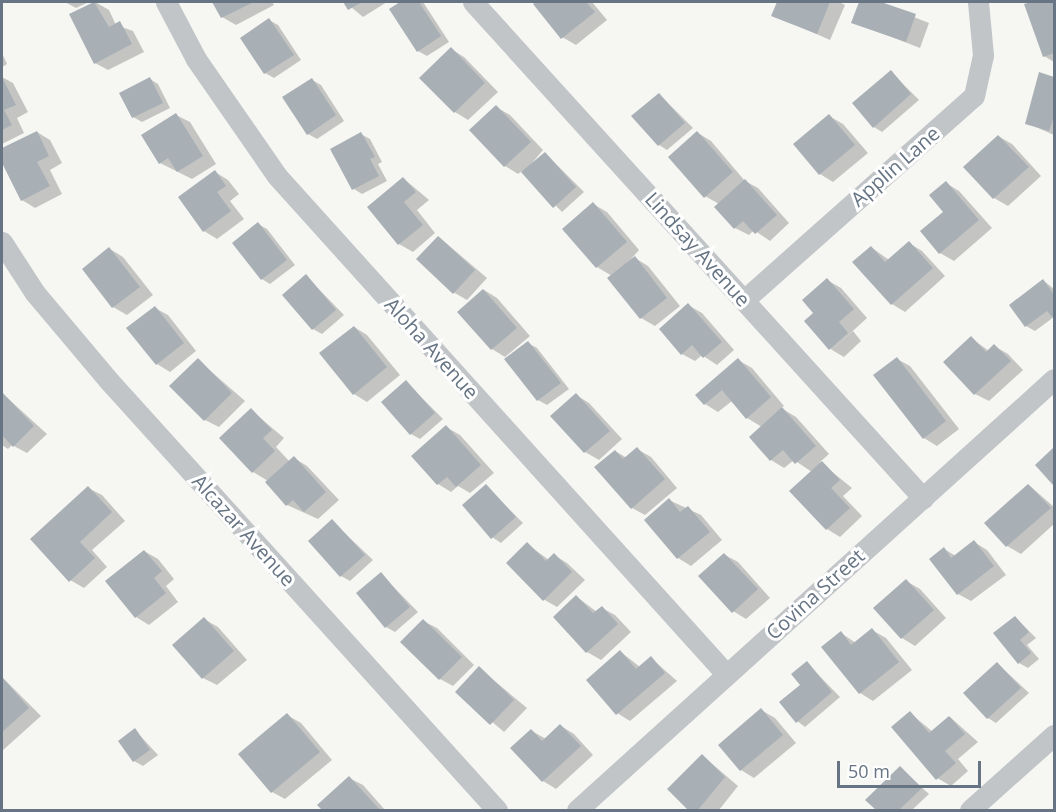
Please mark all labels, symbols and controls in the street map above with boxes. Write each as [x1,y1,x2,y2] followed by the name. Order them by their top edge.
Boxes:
[846,121,944,211] street label: Applin Lane
[640,187,756,311] street label: Lindsay Avenue
[380,292,484,404] street label: Aloha Avenue
[188,469,300,591] street label: Alcazar Avenue
[761,544,869,644] street label: Covina Street
[840,749,984,787] scale bar
[848,759,890,783] text: 50 m

